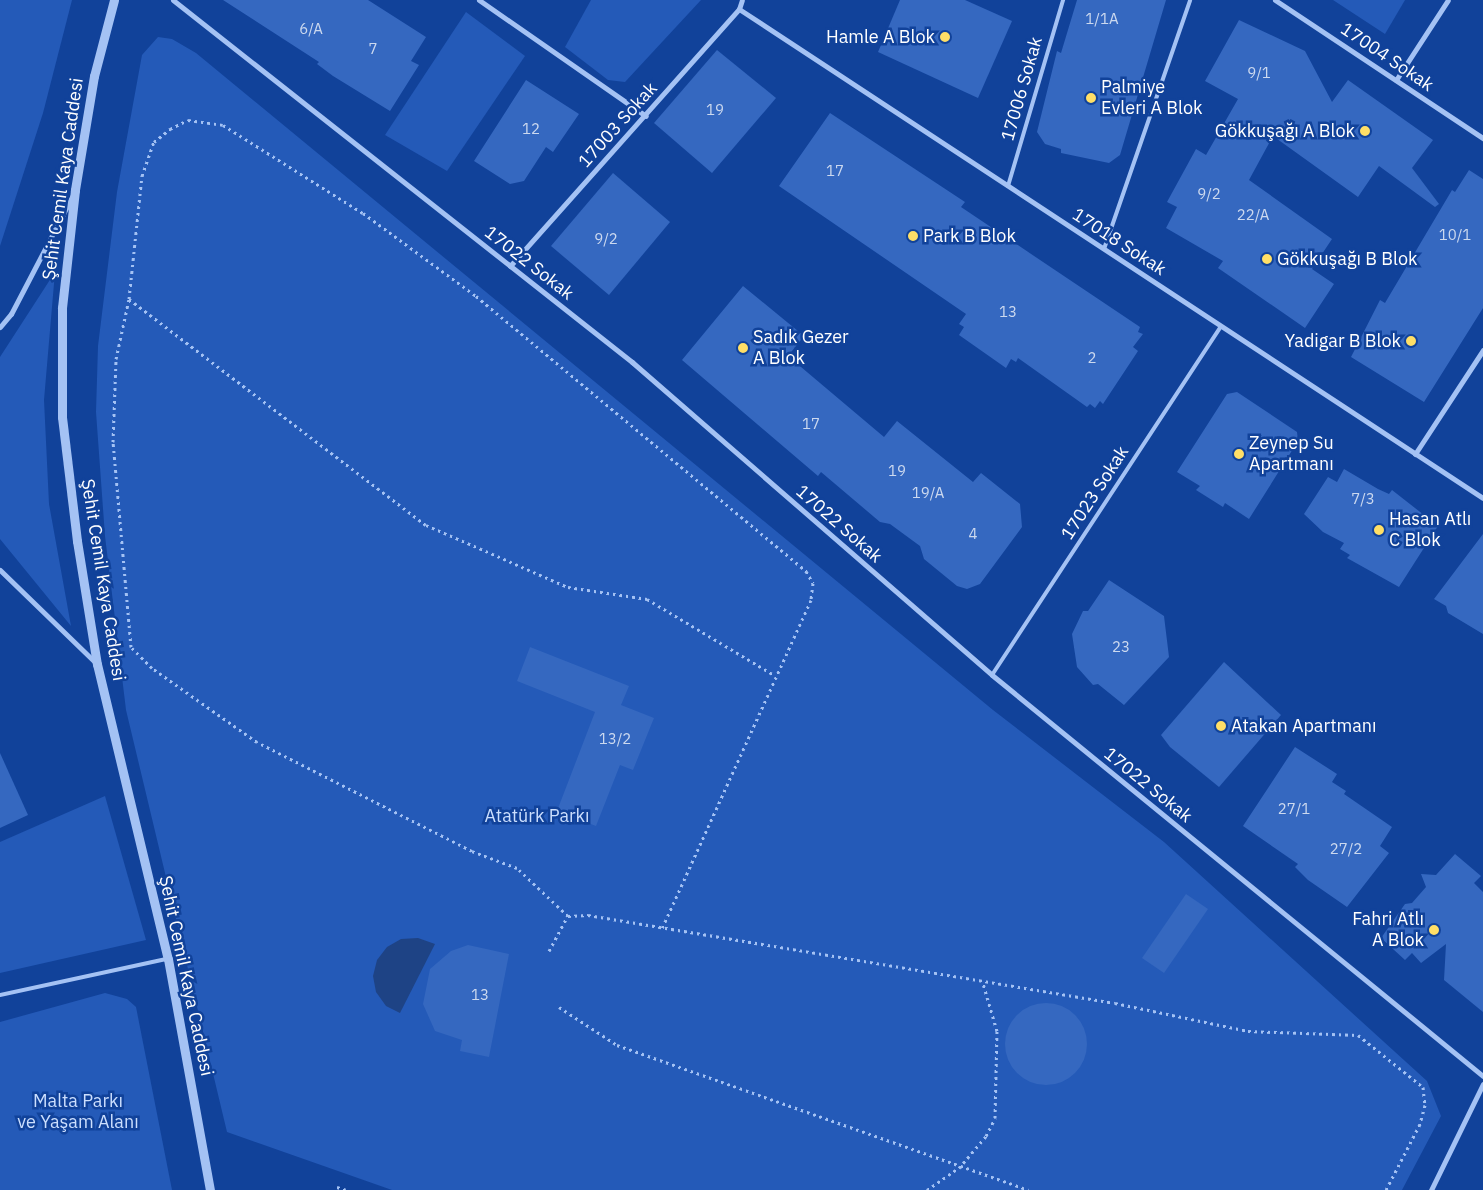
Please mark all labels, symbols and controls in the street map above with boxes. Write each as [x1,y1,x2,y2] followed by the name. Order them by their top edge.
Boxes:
[1085,10,1119,28] house number: 1/1A
[1336,18,1438,96] street label: 17004 Sokak
[299,20,323,38] house number: 6/A
[826,26,935,48] place label: Hamle A Blok
[939,31,951,43] marker: Hamle A Blok
[997,34,1047,144] street label: 17006 Sokak
[369,40,377,58] house number: 7
[1247,64,1271,82] house number: 9/1
[38,76,88,282] street label: Şehit Cemil Kaya Caddesi
[1101,77,1202,120] place label: Palmiye Evleri A Blok
[574,78,662,172] street label: 17003 Sokak
[1085,92,1097,104] marker: Palmiye Evleri A Blok
[706,101,724,119] house number: 19
[522,120,540,138] house number: 12
[1215,120,1355,142] place label: Gökkuşağı A Blok
[1359,125,1371,137] marker: Gökkuşağı A Blok
[826,162,844,180] house number: 17
[1197,185,1221,203] house number: 9/2
[1068,204,1170,280] street label: 17018 Sokak
[1237,206,1269,224] house number: 22/A
[480,221,578,305] street label: 17022 Sokak
[923,225,1016,247] place label: Park B Blok
[1439,226,1471,244] house number: 10/1
[594,230,618,248] house number: 9/2
[907,230,919,242] marker: Park B Blok
[1277,248,1418,270] place label: Gökkuşağı B Blok
[1261,253,1273,265] marker: Gökkuşağı B Blok
[999,303,1017,321] house number: 13
[753,327,849,369] place label: Sadık Gezer A Blok
[1285,330,1401,352] place label: Yadigar B Blok
[1405,335,1417,347] marker: Yadigar B Blok
[737,342,749,354] marker: Sadık Gezer A Blok
[1088,349,1096,367] house number: 2
[802,415,820,433] house number: 17
[1249,433,1334,476] place label: Zeynep Su Apartmanı
[1057,442,1133,544] street label: 17023 Sokak
[1233,448,1245,460] marker: Zeynep Su Apartmanı
[888,462,906,480] house number: 19
[76,478,130,682] street label: Şehit Cemil Kaya Caddesi
[791,481,887,567] street label: 17022 Sokak
[912,484,944,502] house number: 19/A
[1351,490,1375,508] house number: 7/3
[1389,509,1471,552] place label: Hasan Atlı C Blok
[1373,524,1385,536] marker: Hasan Atlı C Blok
[969,525,977,543] house number: 4
[1112,638,1130,656] house number: 23
[1231,715,1377,737] place label: Atakan Apartmanı
[1215,720,1227,732] marker: Atakan Apartmanı
[599,730,631,748] house number: 13/2
[1100,743,1196,827] street label: 17022 Sokak
[1278,800,1310,818] house number: 27/1
[484,805,590,827] park label: Atatürk Parkı
[1330,840,1362,858] house number: 27/2
[154,874,218,1078] street label: Şehit Cemil Kaya Caddesi
[1352,909,1424,952] place label: Fahri Atlı A Blok
[1428,924,1440,936] marker: Fahri Atlı A Blok
[471,986,489,1004] house number: 13
[17,1091,139,1134] park label: Malta Parkı ve Yaşam Alanı

